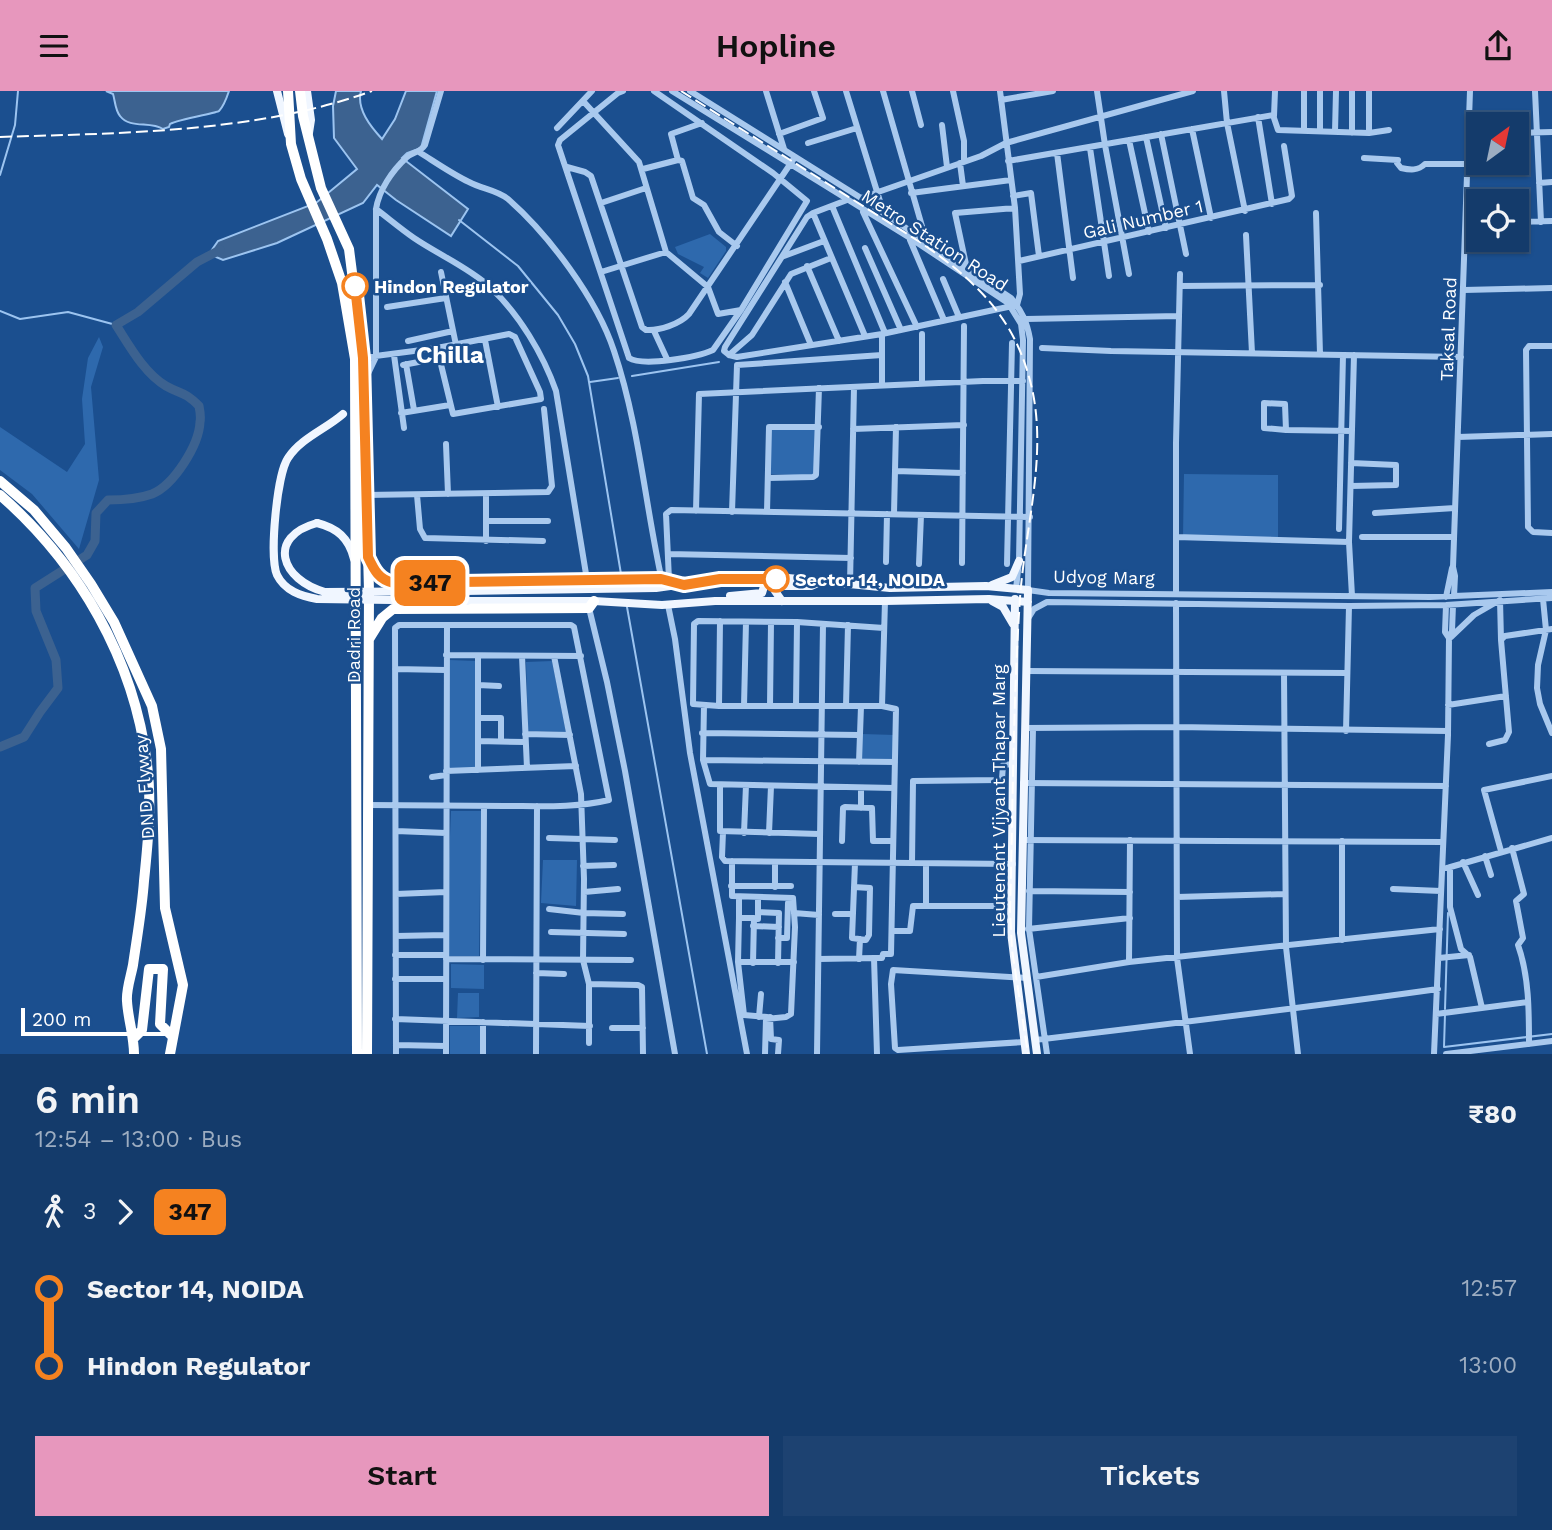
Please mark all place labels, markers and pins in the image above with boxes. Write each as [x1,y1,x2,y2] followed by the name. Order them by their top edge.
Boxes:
[342,273,368,299] marker: Hindon Regulator
[374,276,529,297] place label: Hindon Regulator
[763,566,789,592] marker: Sector 14, NOIDA
[795,569,946,590] place label: Sector 14, NOIDA

